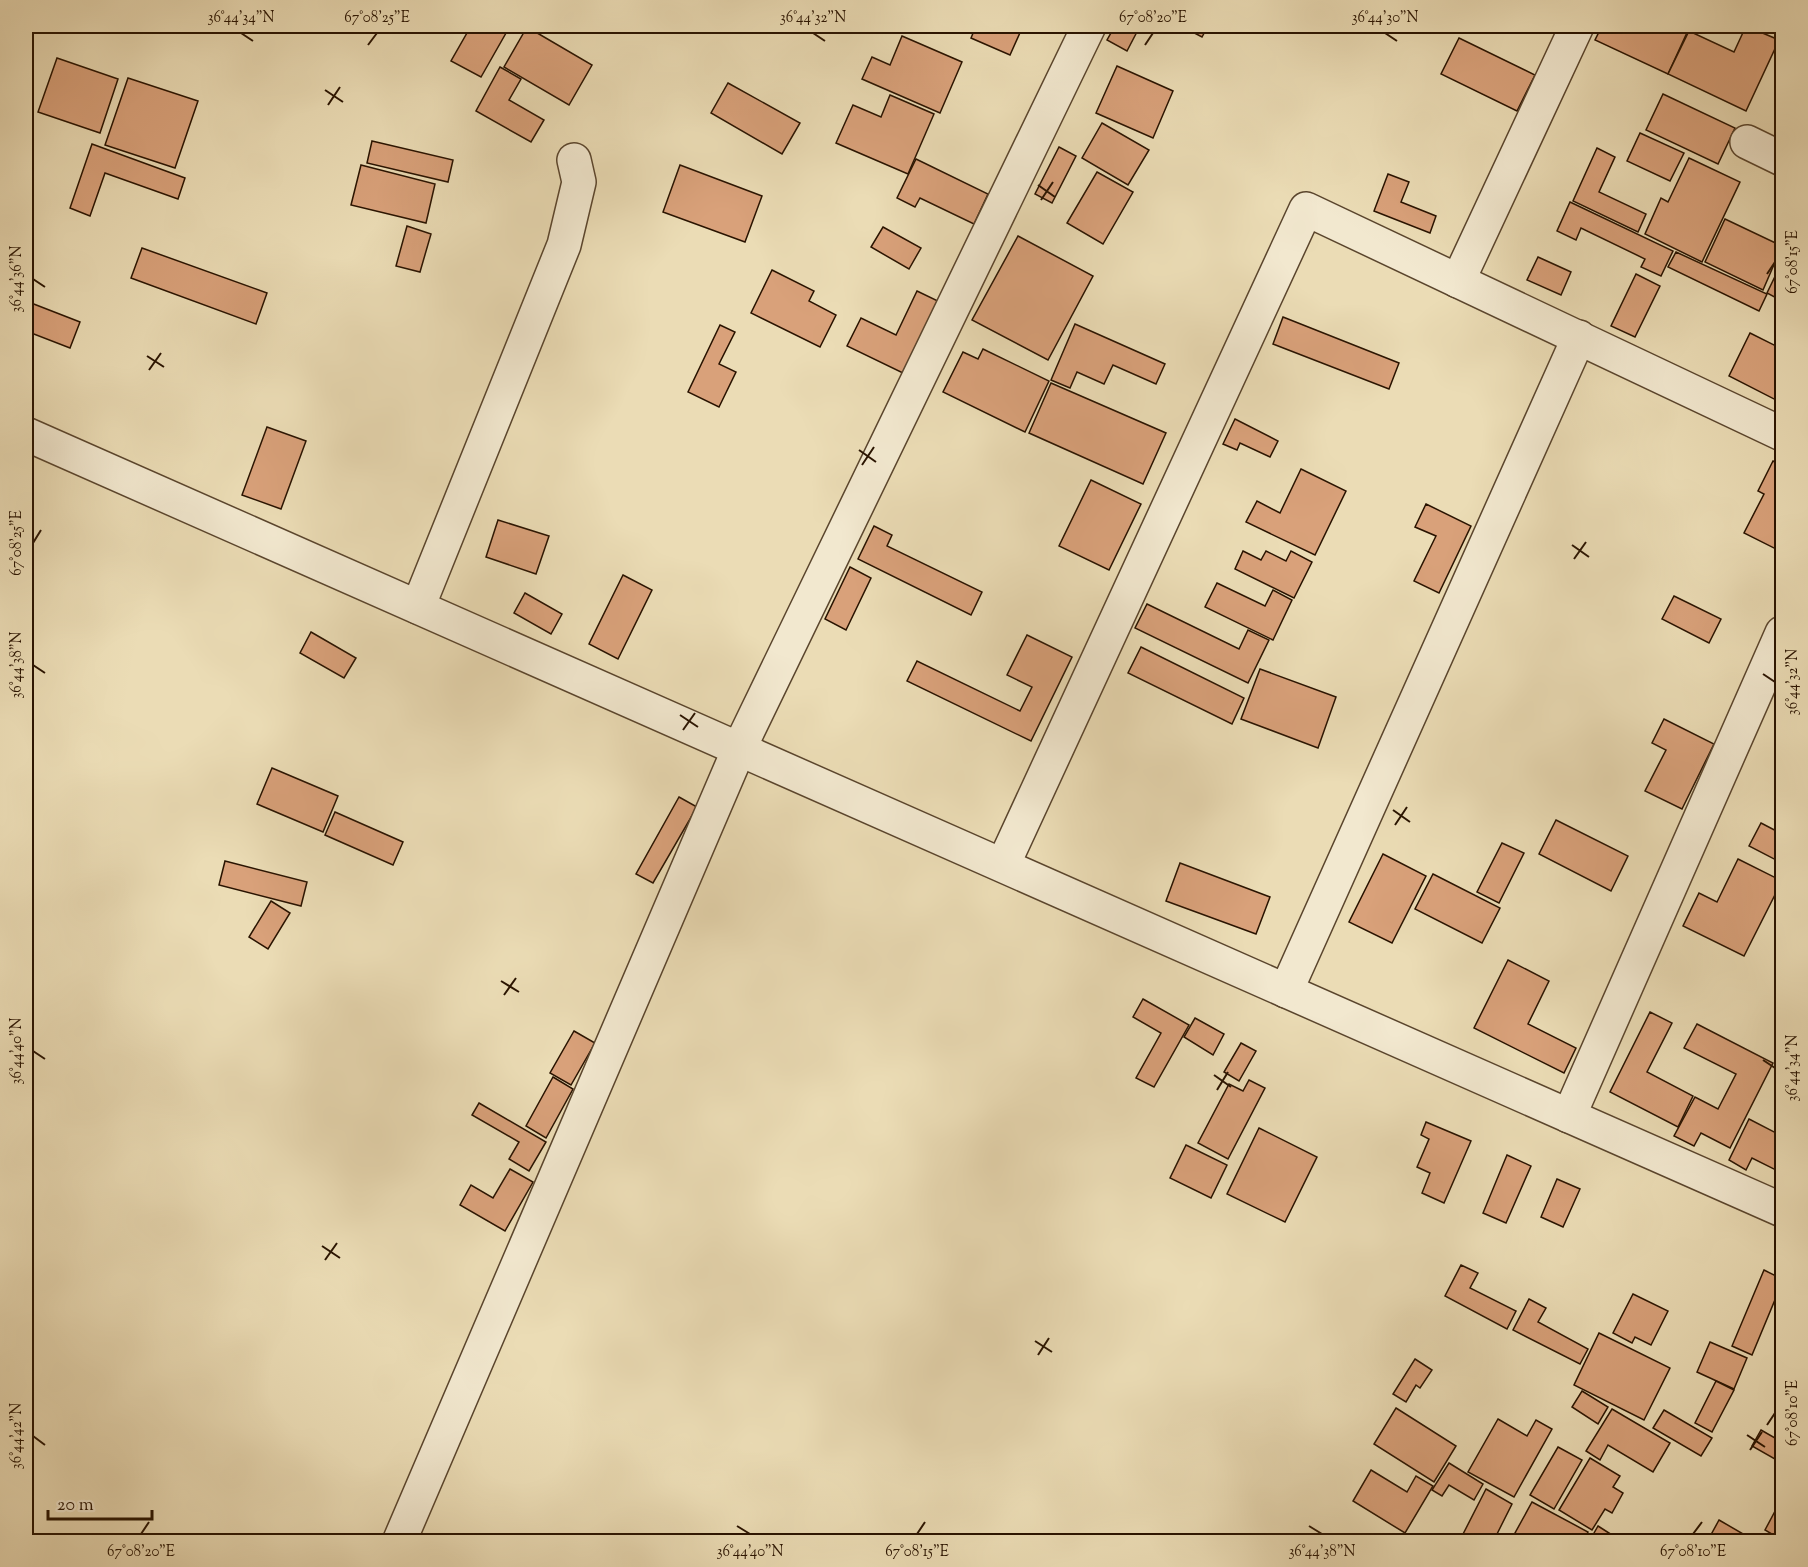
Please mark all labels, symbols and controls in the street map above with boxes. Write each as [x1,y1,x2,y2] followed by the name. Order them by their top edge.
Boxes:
[207,8,275,29] text: 36°44'34"N
[344,8,410,29] text: 67°08'25"E
[780,8,846,29] text: 36°44'32"N
[1119,8,1187,29] text: 67°08'20"E
[1351,8,1419,29] text: 36°44'30"N
[1783,230,1804,294] text: 67°08'15"E
[7,245,28,312] text: 36°44'36"N
[7,510,28,576] text: 67°08'25"E
[7,631,28,699] text: 36°44'38"N
[1783,649,1804,715] text: 36°44'32"N
[7,1017,28,1085] text: 36°44'40"N
[1783,1034,1804,1102] text: 36°44'34"N
[1783,1380,1804,1446] text: 67°08'10"E
[7,1403,28,1469] text: 36°44'42"N
[48,1483,152,1521] scale bar
[57,1493,94,1519] text: 20 m
[107,1542,175,1563] text: 67°08'20"E
[716,1542,784,1563] text: 36°44'40"N
[885,1542,949,1563] text: 67°08'15"E
[1288,1542,1356,1563] text: 36°44'38"N
[1660,1542,1726,1563] text: 67°08'10"E

